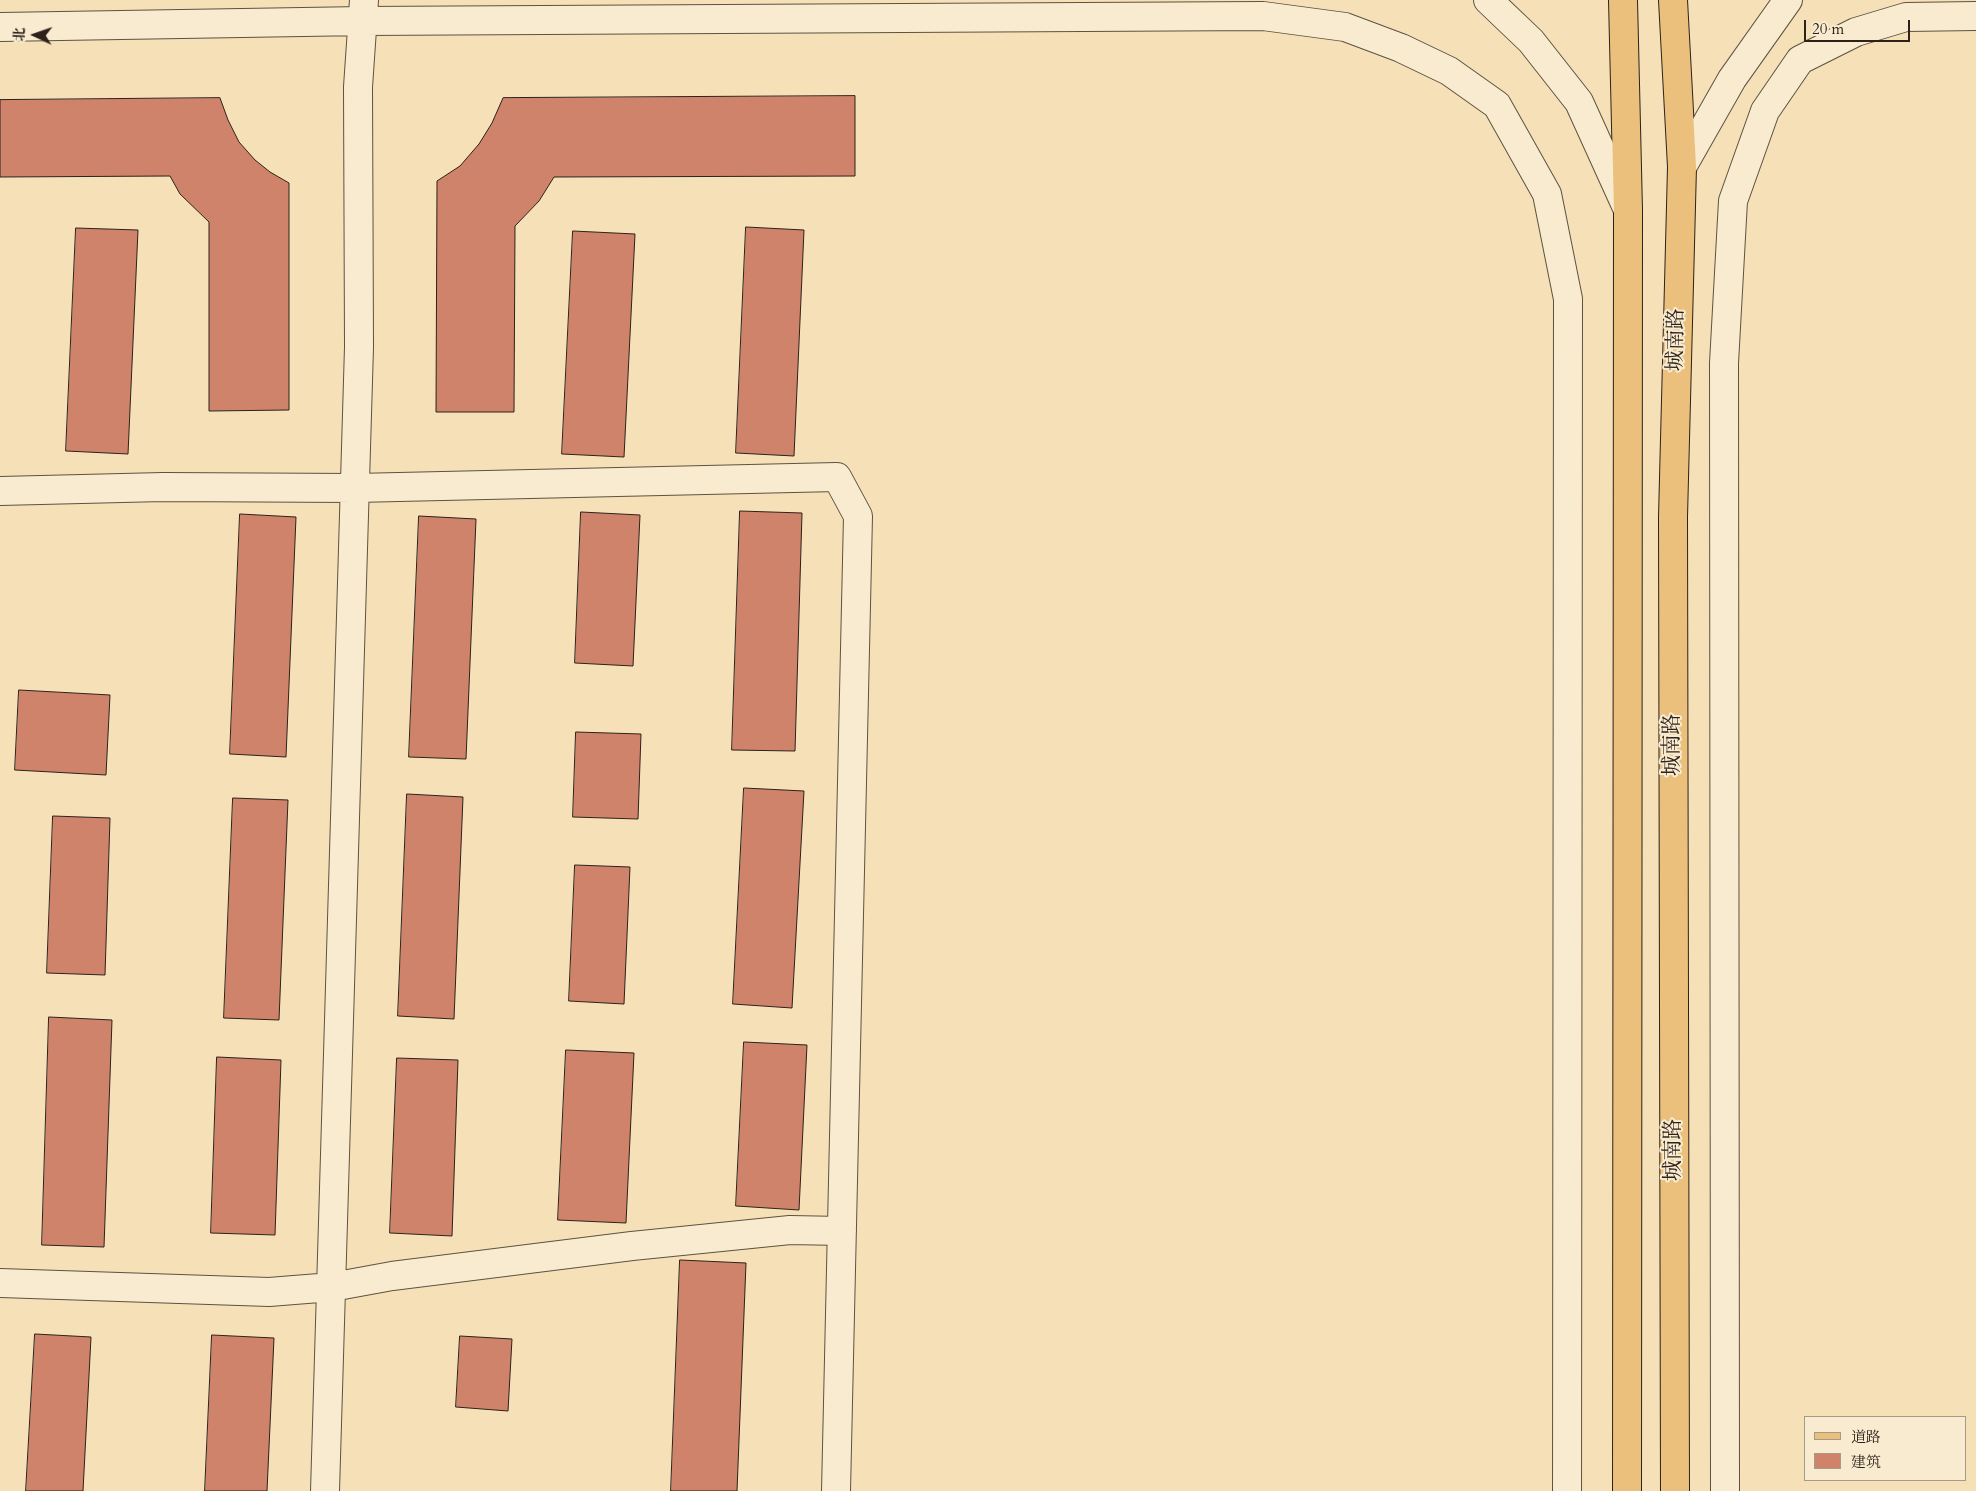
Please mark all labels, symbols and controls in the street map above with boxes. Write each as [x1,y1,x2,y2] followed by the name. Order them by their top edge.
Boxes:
[10,10,60,60] north arrow
[1806,10,1912,42] scale bar
[1812,19,1844,39] text: 20 m
[10,27,29,42] text: 北
[1664,308,1690,372] street label: 城南路
[1660,714,1686,776] street label: 城南路
[1661,1119,1687,1181] street label: 城南路
[1804,1416,1966,1481] legend
[1851,1427,1881,1447] text: 道路
[1851,1452,1881,1472] text: 建筑

